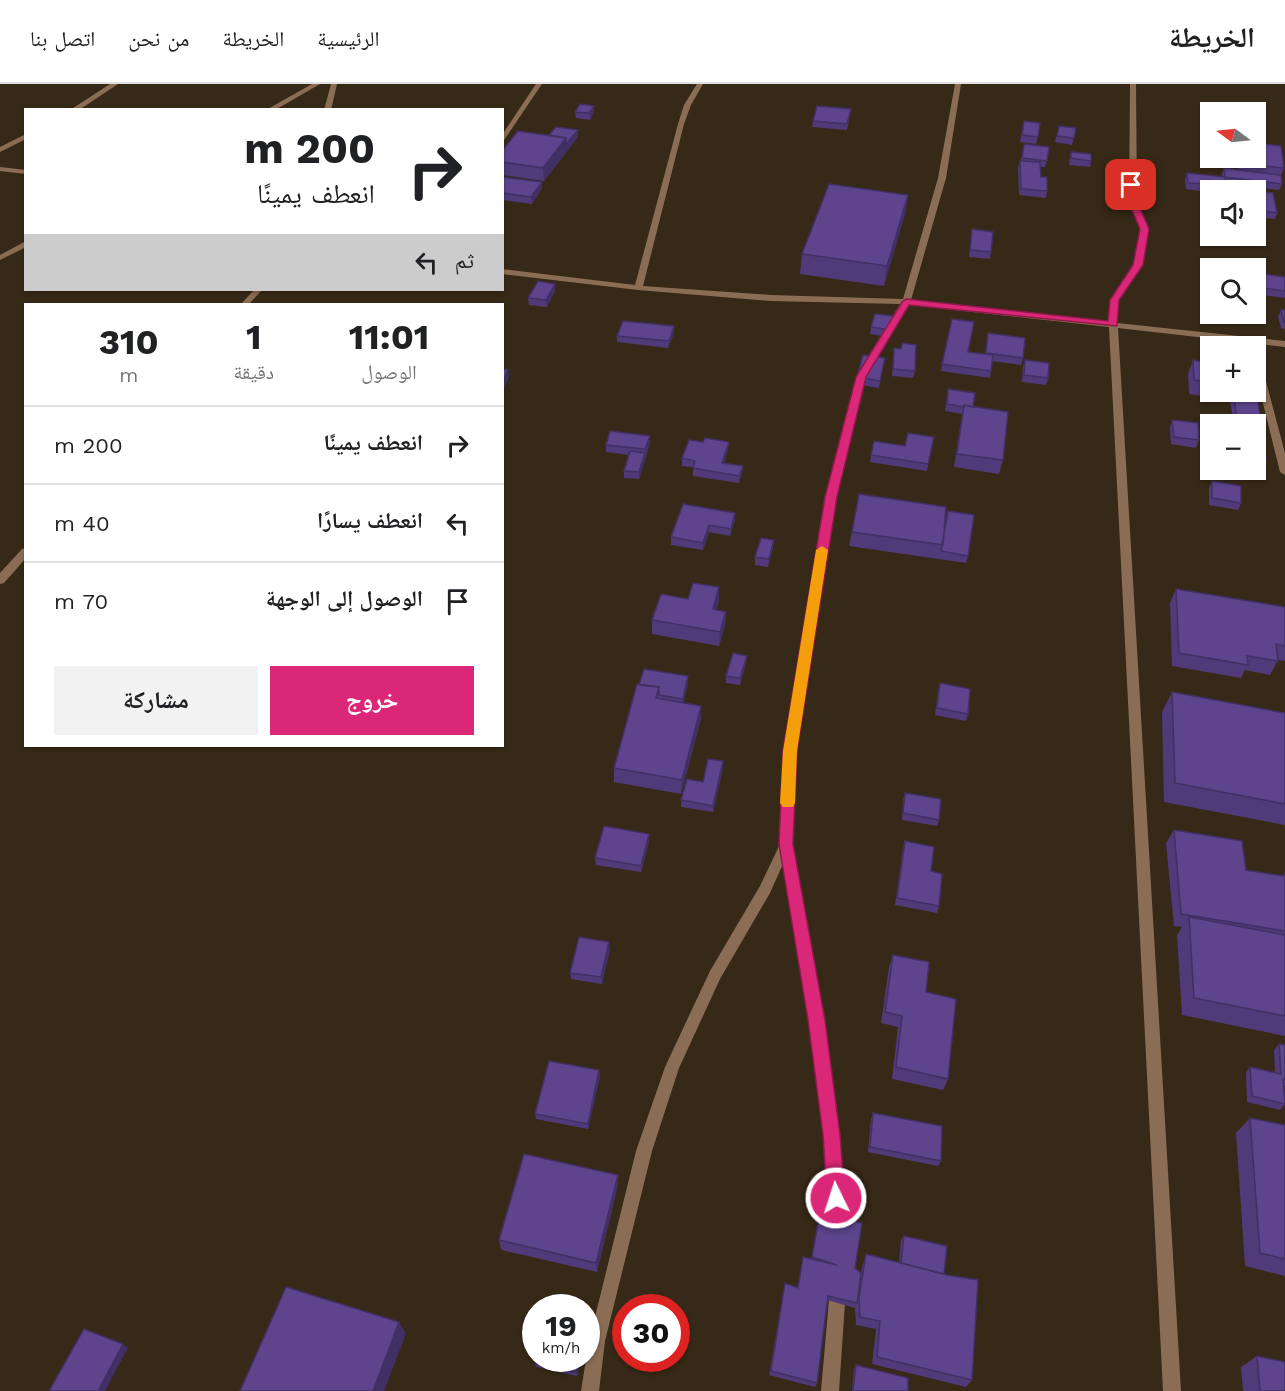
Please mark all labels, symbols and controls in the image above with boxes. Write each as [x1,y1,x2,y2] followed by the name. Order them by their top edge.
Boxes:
[1169,21,1255,54] text: الخريطة
[30,26,95,51] text: اتصل بنا
[128,26,189,51] text: من نحن
[222,26,284,51] text: الخريطة
[317,26,380,51] text: الرئيسية
[1200,102,1266,168] north arrow
[1200,102,1266,480] map controls
[244,124,375,173] text: 200 m
[396,132,474,210] icon: right
[1105,159,1156,210] pin
[1114,168,1147,201] icon: arrive
[257,178,375,210] text: انعطف يمينًا
[1200,180,1266,246] button: sound
[410,246,443,279] icon: left
[455,248,474,273] text: ثم
[1200,258,1266,324] button: search
[246,316,262,358] text: 1
[349,316,429,358] text: 11:01
[99,321,159,363] text: 310
[1200,336,1266,402] button: +
[233,360,274,384] text: دقيقة
[361,360,417,384] text: الوصول
[119,363,138,387] text: m
[1200,414,1266,480] button: −
[441,429,474,462] icon: right
[323,430,423,455] text: انعطف يمينًا
[54,433,123,458] text: 200 m
[441,507,474,540] icon: left
[317,508,423,533] text: انعطف يسارًا
[54,511,110,536] text: 40 m
[441,585,474,618] icon: arrive
[266,586,423,611] text: الوصول إلى الوجهة
[54,589,108,614] text: 70 m
[54,666,258,735] button: مشاركة
[270,666,474,735] button: خروج
[804,1166,868,1230] position arrow
[612,1294,690,1372] speed limit sign: 30
[545,1308,577,1343] text: 19
[542,1339,580,1357] text: km/h

